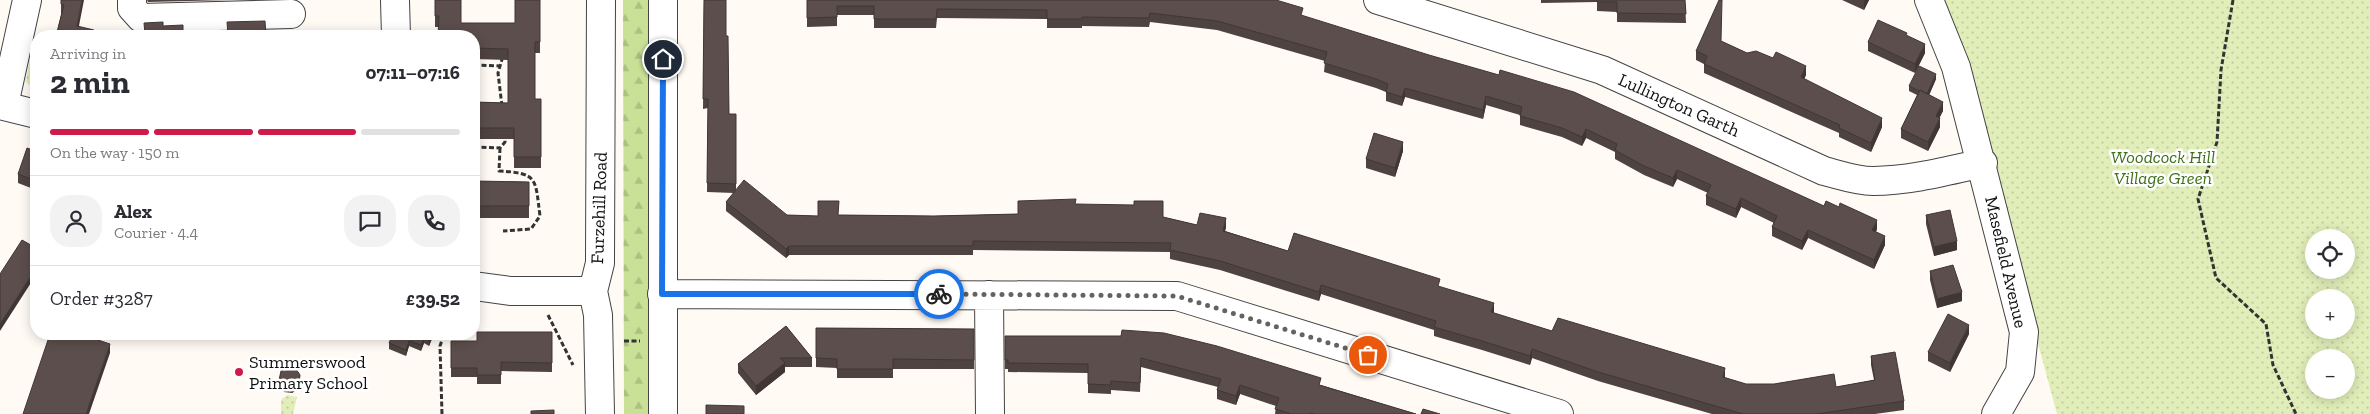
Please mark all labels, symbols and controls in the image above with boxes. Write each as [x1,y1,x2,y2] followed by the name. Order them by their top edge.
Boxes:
[642,38,684,80] pin
[50,44,126,63] text: Arriving in
[649,45,677,73] icon: home
[365,61,460,84] text: 07:11–07:16
[50,63,130,101] text: 2 min
[1615,68,1743,142] street label: Lullington Garth
[50,143,179,162] text: On the way · 150 m
[2111,146,2215,189] park label: Woodcock Hill Village Green
[586,152,612,264] street label: Furzehill Road
[1980,194,2032,330] street label: Masefield Avenue
[50,195,102,247] button: person
[344,195,396,247] button: chat
[408,195,460,247] button: phone
[114,200,152,223] text: Alex
[114,223,198,242] text: Courier · 4.4
[2305,229,2355,399] map controls
[2305,229,2355,279] button: locate
[914,269,964,319] courier
[925,280,953,308] icon: bike
[50,287,153,310] text: Order #3287
[406,287,460,310] text: £39.52
[2305,289,2355,339] button: +
[1347,334,1389,376] pin
[1354,341,1382,369] icon: bag
[2305,349,2355,399] button: −
[249,351,368,394] place label: Summerswood Primary School
[233,366,245,378] marker: Summerswood Primary School

